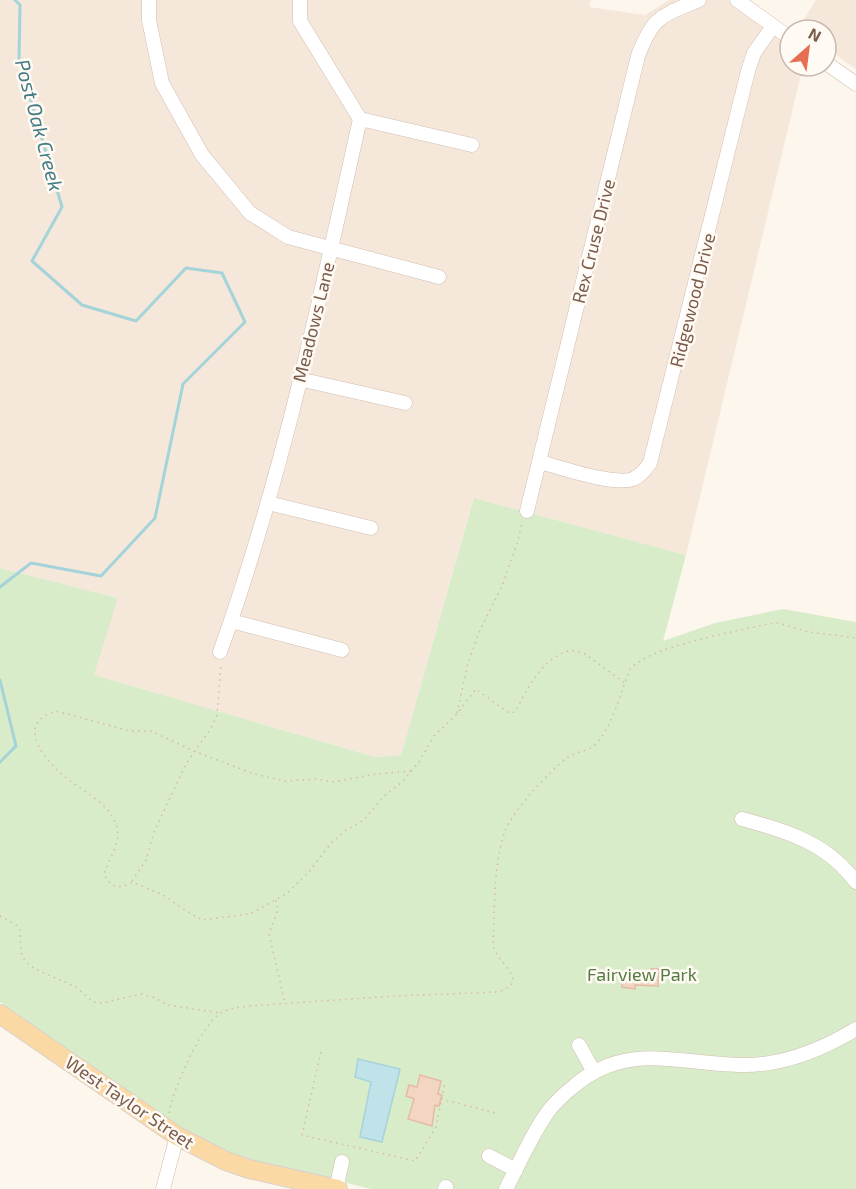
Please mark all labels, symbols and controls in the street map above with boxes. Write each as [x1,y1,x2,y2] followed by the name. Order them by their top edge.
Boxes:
[778,18,838,78] north arrow
[806,23,825,45] text: N
[11,56,69,194] water label: Post Oak Creek
[567,176,619,306] street label: Rex Cruse Drive
[665,230,719,370] street label: Ridgewood Drive
[287,260,339,384] street label: Meadows Lane
[587,963,697,985] park label: Fairview Park
[61,1051,199,1153] street label: West Taylor Street

